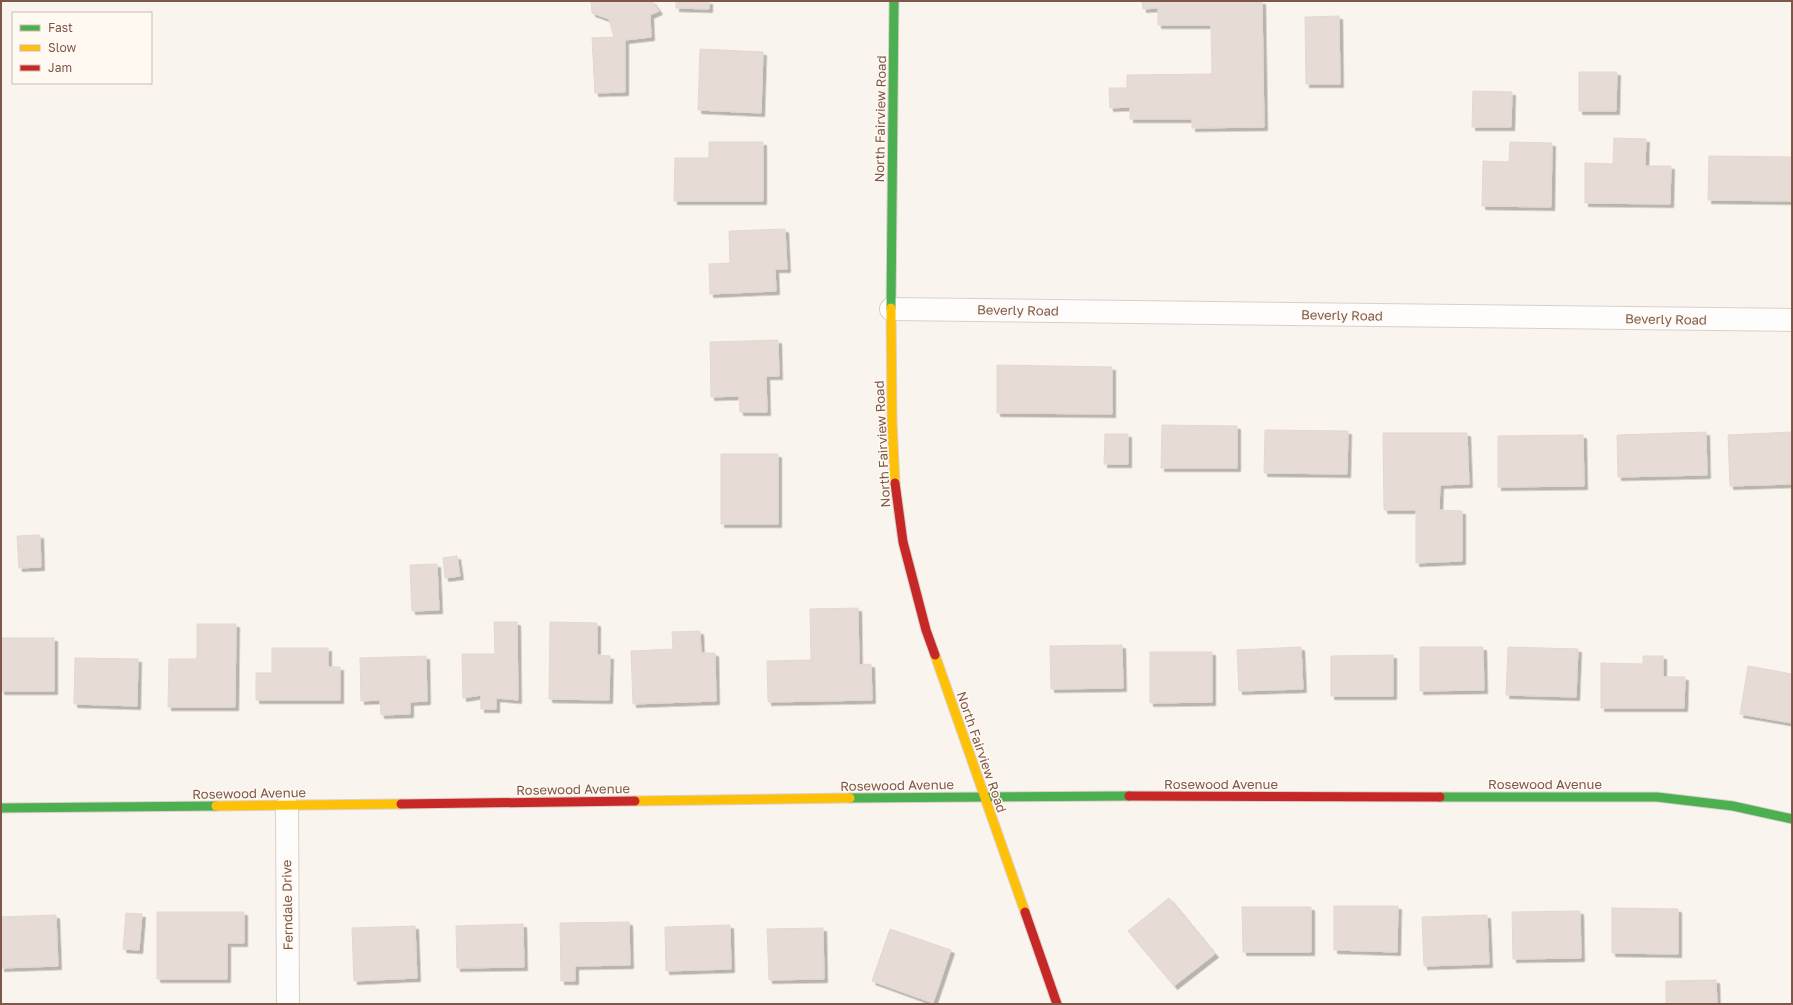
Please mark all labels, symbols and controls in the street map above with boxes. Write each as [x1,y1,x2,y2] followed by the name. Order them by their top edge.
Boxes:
[12,12,152,84] legend
[48,20,73,35] text: Fast
[48,40,76,55] text: Slow
[871,55,889,183] street label: North Fairview Road
[48,60,72,75] text: Jam
[977,301,1059,319] street label: Beverly Road
[1301,306,1383,324] street label: Beverly Road
[1625,310,1707,328] street label: Beverly Road
[871,380,893,508] street label: North Fairview Road
[954,689,1010,815] street label: North Fairview Road
[840,776,954,794] street label: Rosewood Avenue
[1164,776,1278,792] street label: Rosewood Avenue
[1488,776,1602,792] street label: Rosewood Avenue
[516,780,630,798] street label: Rosewood Avenue
[192,784,306,802] street label: Rosewood Avenue
[278,860,296,950] street label: Ferndale Drive

